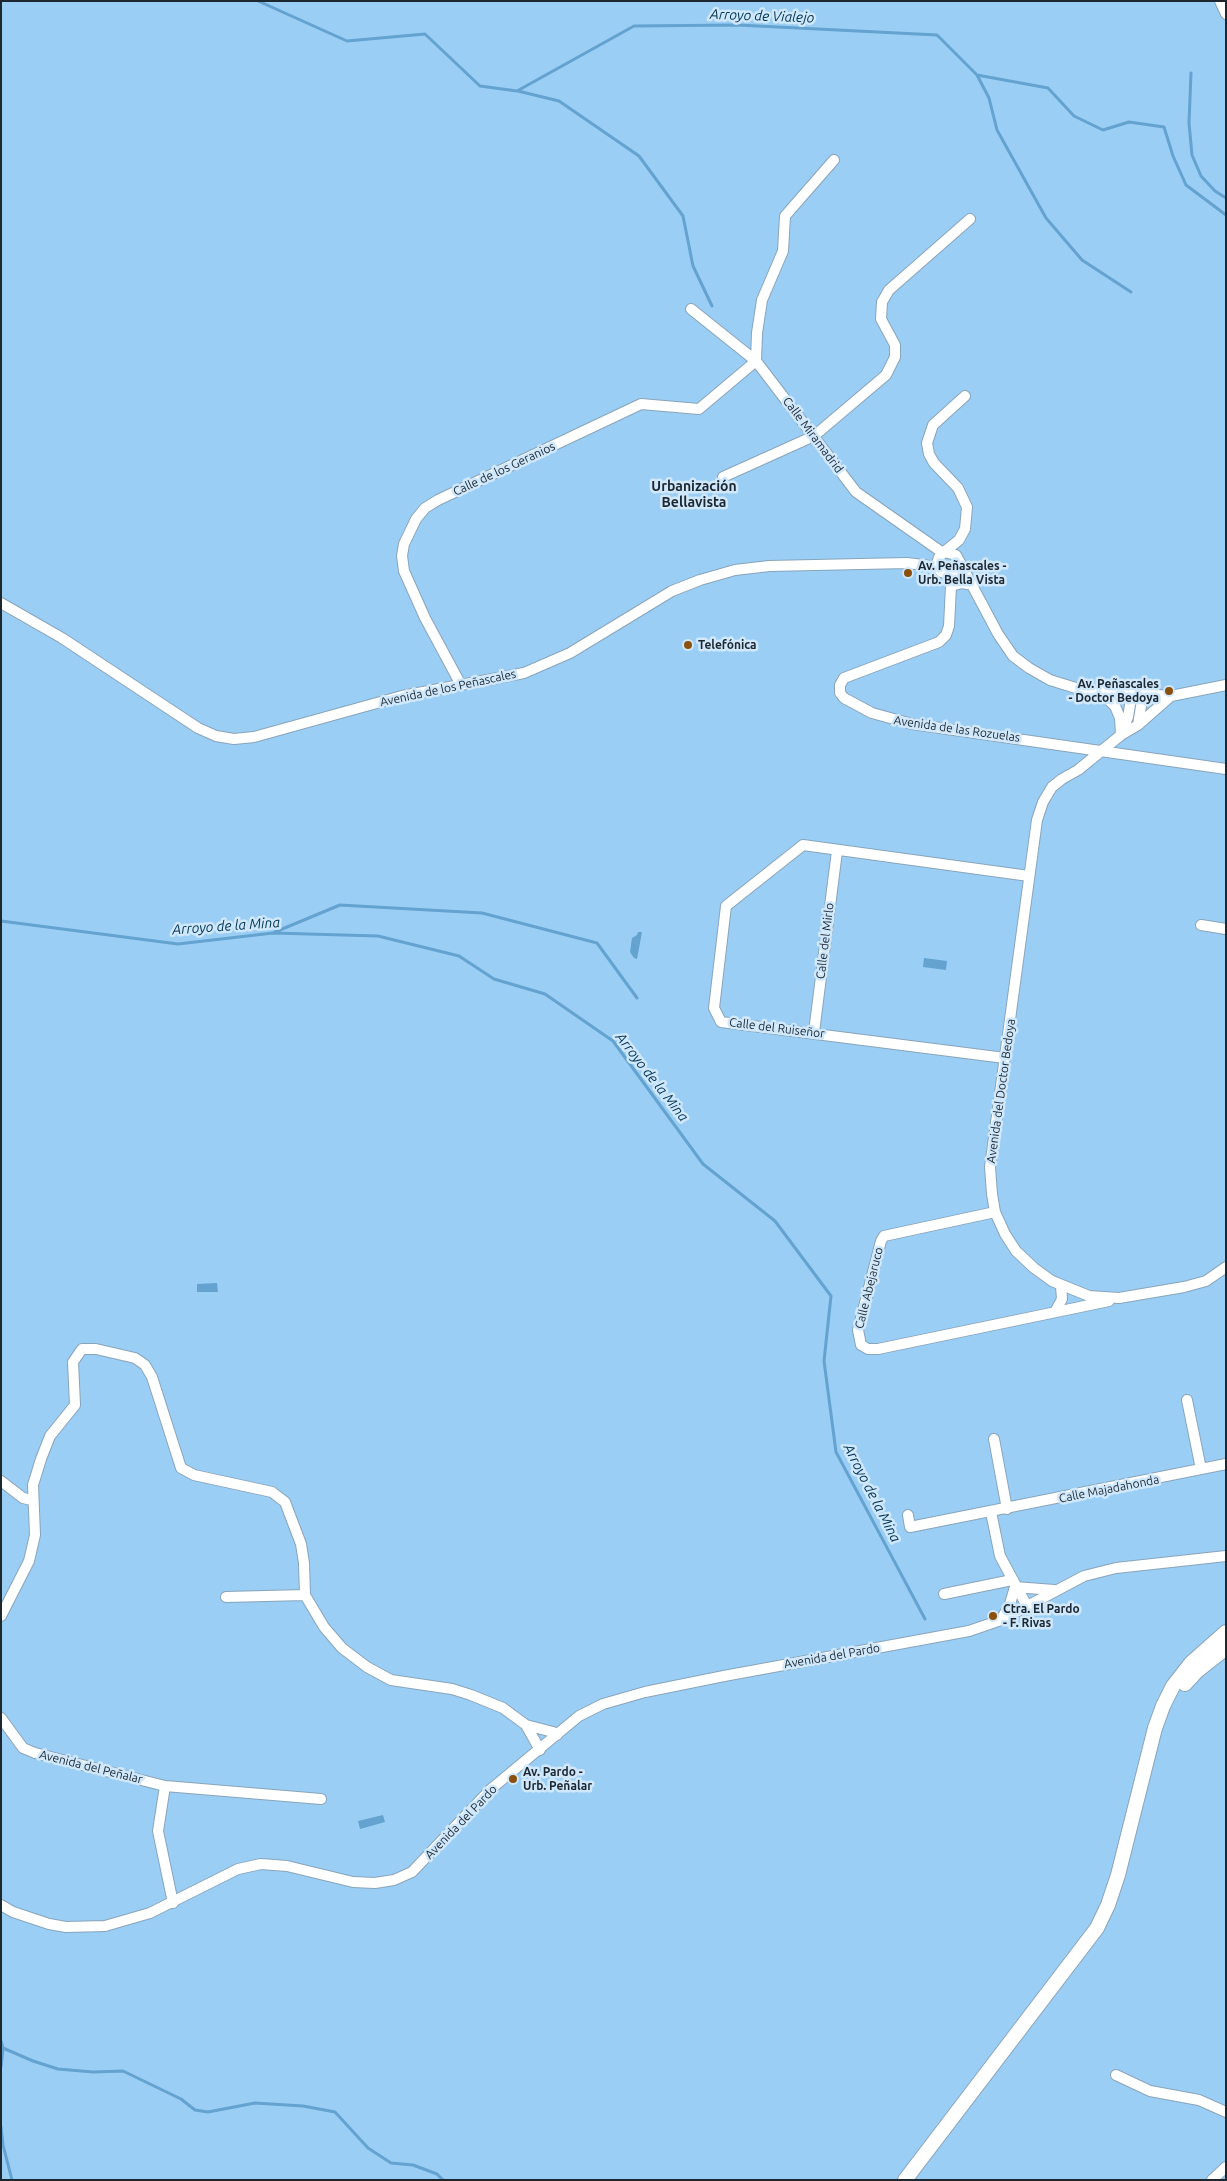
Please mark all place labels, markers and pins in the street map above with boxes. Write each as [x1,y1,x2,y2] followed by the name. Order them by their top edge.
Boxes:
[918,559,1006,587] place label: Av. Peñascales - Urb. Bella Vista
[902,567,914,579] marker: Av. Peñascales - Urb. Bella Vista
[698,638,756,652] place label: Telefónica
[682,639,694,651] marker: Telefónica
[1068,677,1159,705] place label: Av. Peñascales - Doctor Bedoya
[1163,685,1175,697] marker: Av. Peñascales - Doctor Bedoya
[1003,1602,1080,1630] place label: Ctra. El Pardo - F. Rivas
[987,1610,999,1622] marker: Ctra. El Pardo - F. Rivas
[523,1765,592,1793] place label: Av. Pardo - Urb. Peñalar
[507,1773,519,1785] marker: Av. Pardo - Urb. Peñalar

